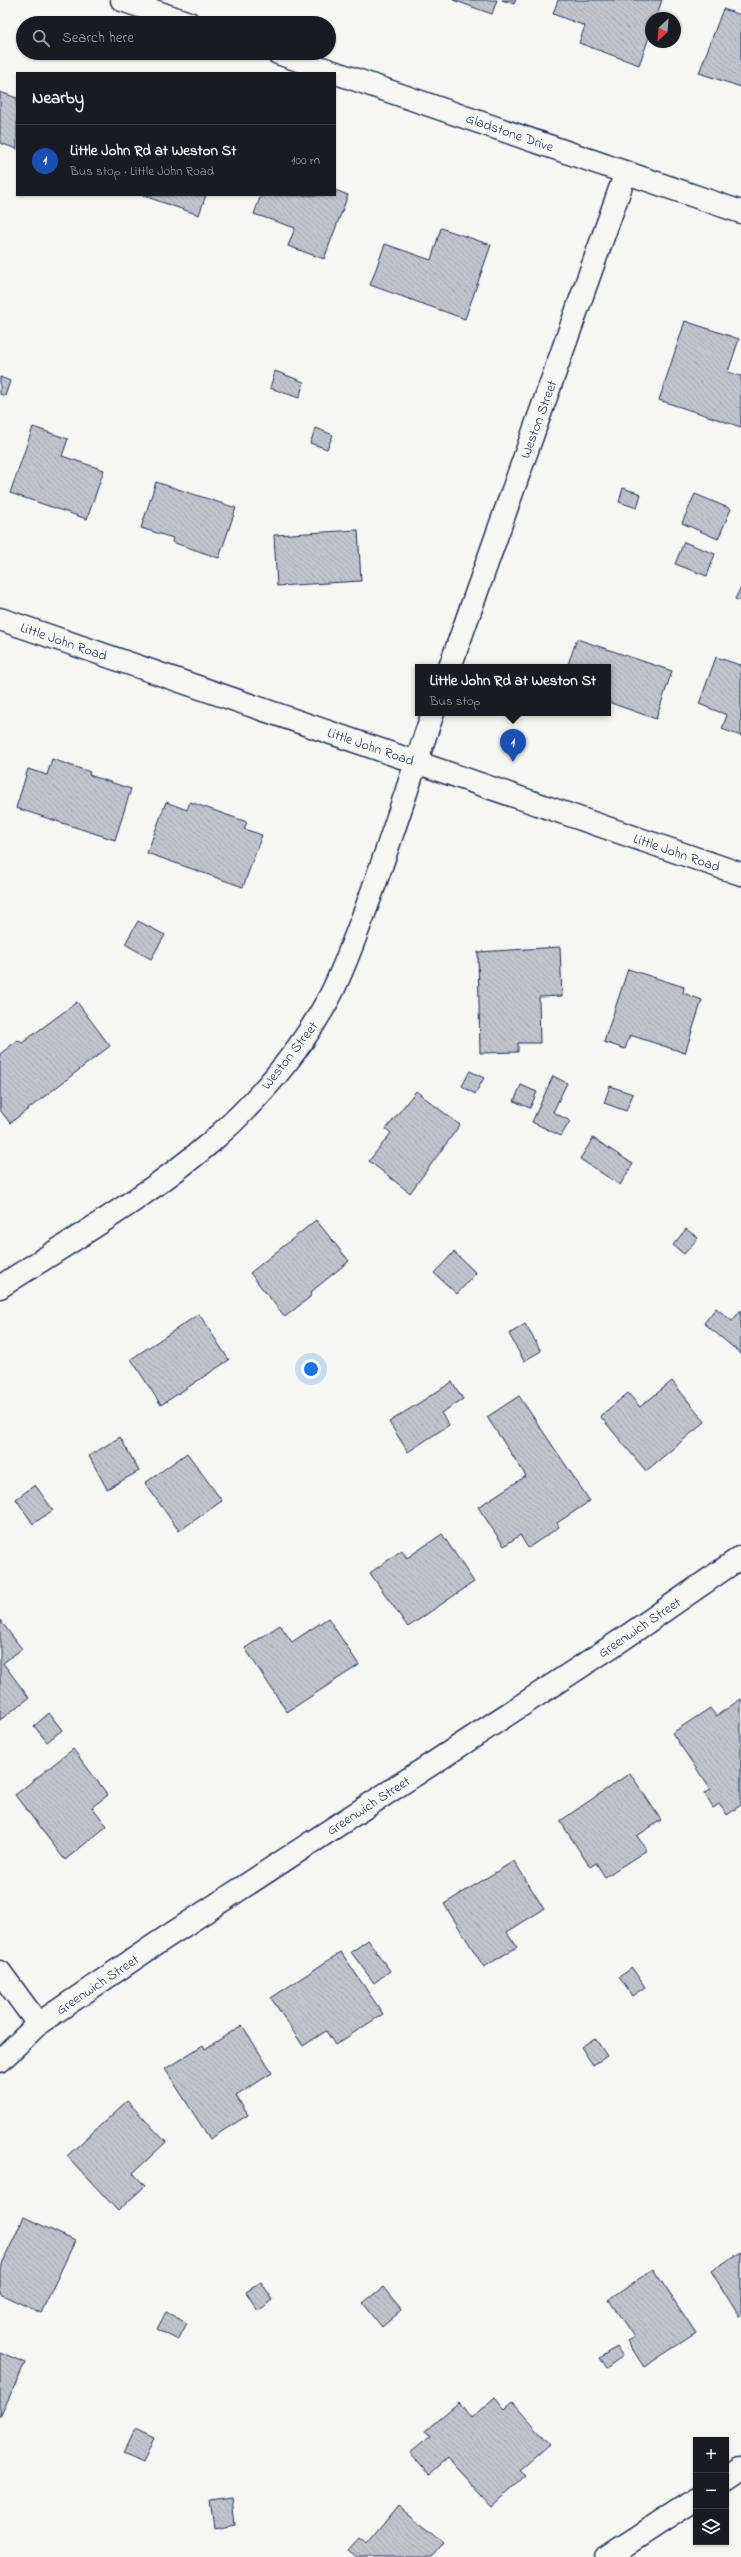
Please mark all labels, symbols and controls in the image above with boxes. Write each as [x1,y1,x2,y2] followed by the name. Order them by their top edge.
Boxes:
[645,12,681,48] north arrow
[16,16,336,60] search box
[30,27,52,49] icon: search
[62,27,134,49] text: Search here
[32,86,84,111] text: Nearby
[463,109,557,158] street label: Gladstone Drive
[70,140,236,162] text: Little John Rd at Weston St
[43,151,47,170] text: 1
[291,151,320,170] text: 100 m
[70,162,214,181] text: Bus stop · Little John Road
[516,377,563,462] street label: Weston Street
[17,618,110,667] street label: Little John Road
[415,664,611,716] popup
[430,670,596,692] text: Little John Rd at Weston St
[430,692,481,711] text: Bus stop
[324,723,417,772] street label: Little John Road
[500,729,526,762] pin: 1
[630,829,723,878] street label: Little John Road
[257,1017,324,1095] street label: Weston Street
[301,1359,321,1379] your location
[594,1593,686,1664] street label: Greenwich Street
[323,1771,415,1841] street label: Greenwich Street
[52,1950,144,2021] street label: Greenwich Street
[693,2437,729,2545] map controls
[693,2437,729,2473] button: +
[693,2473,729,2509] button: −
[693,2509,729,2545] button: layers

